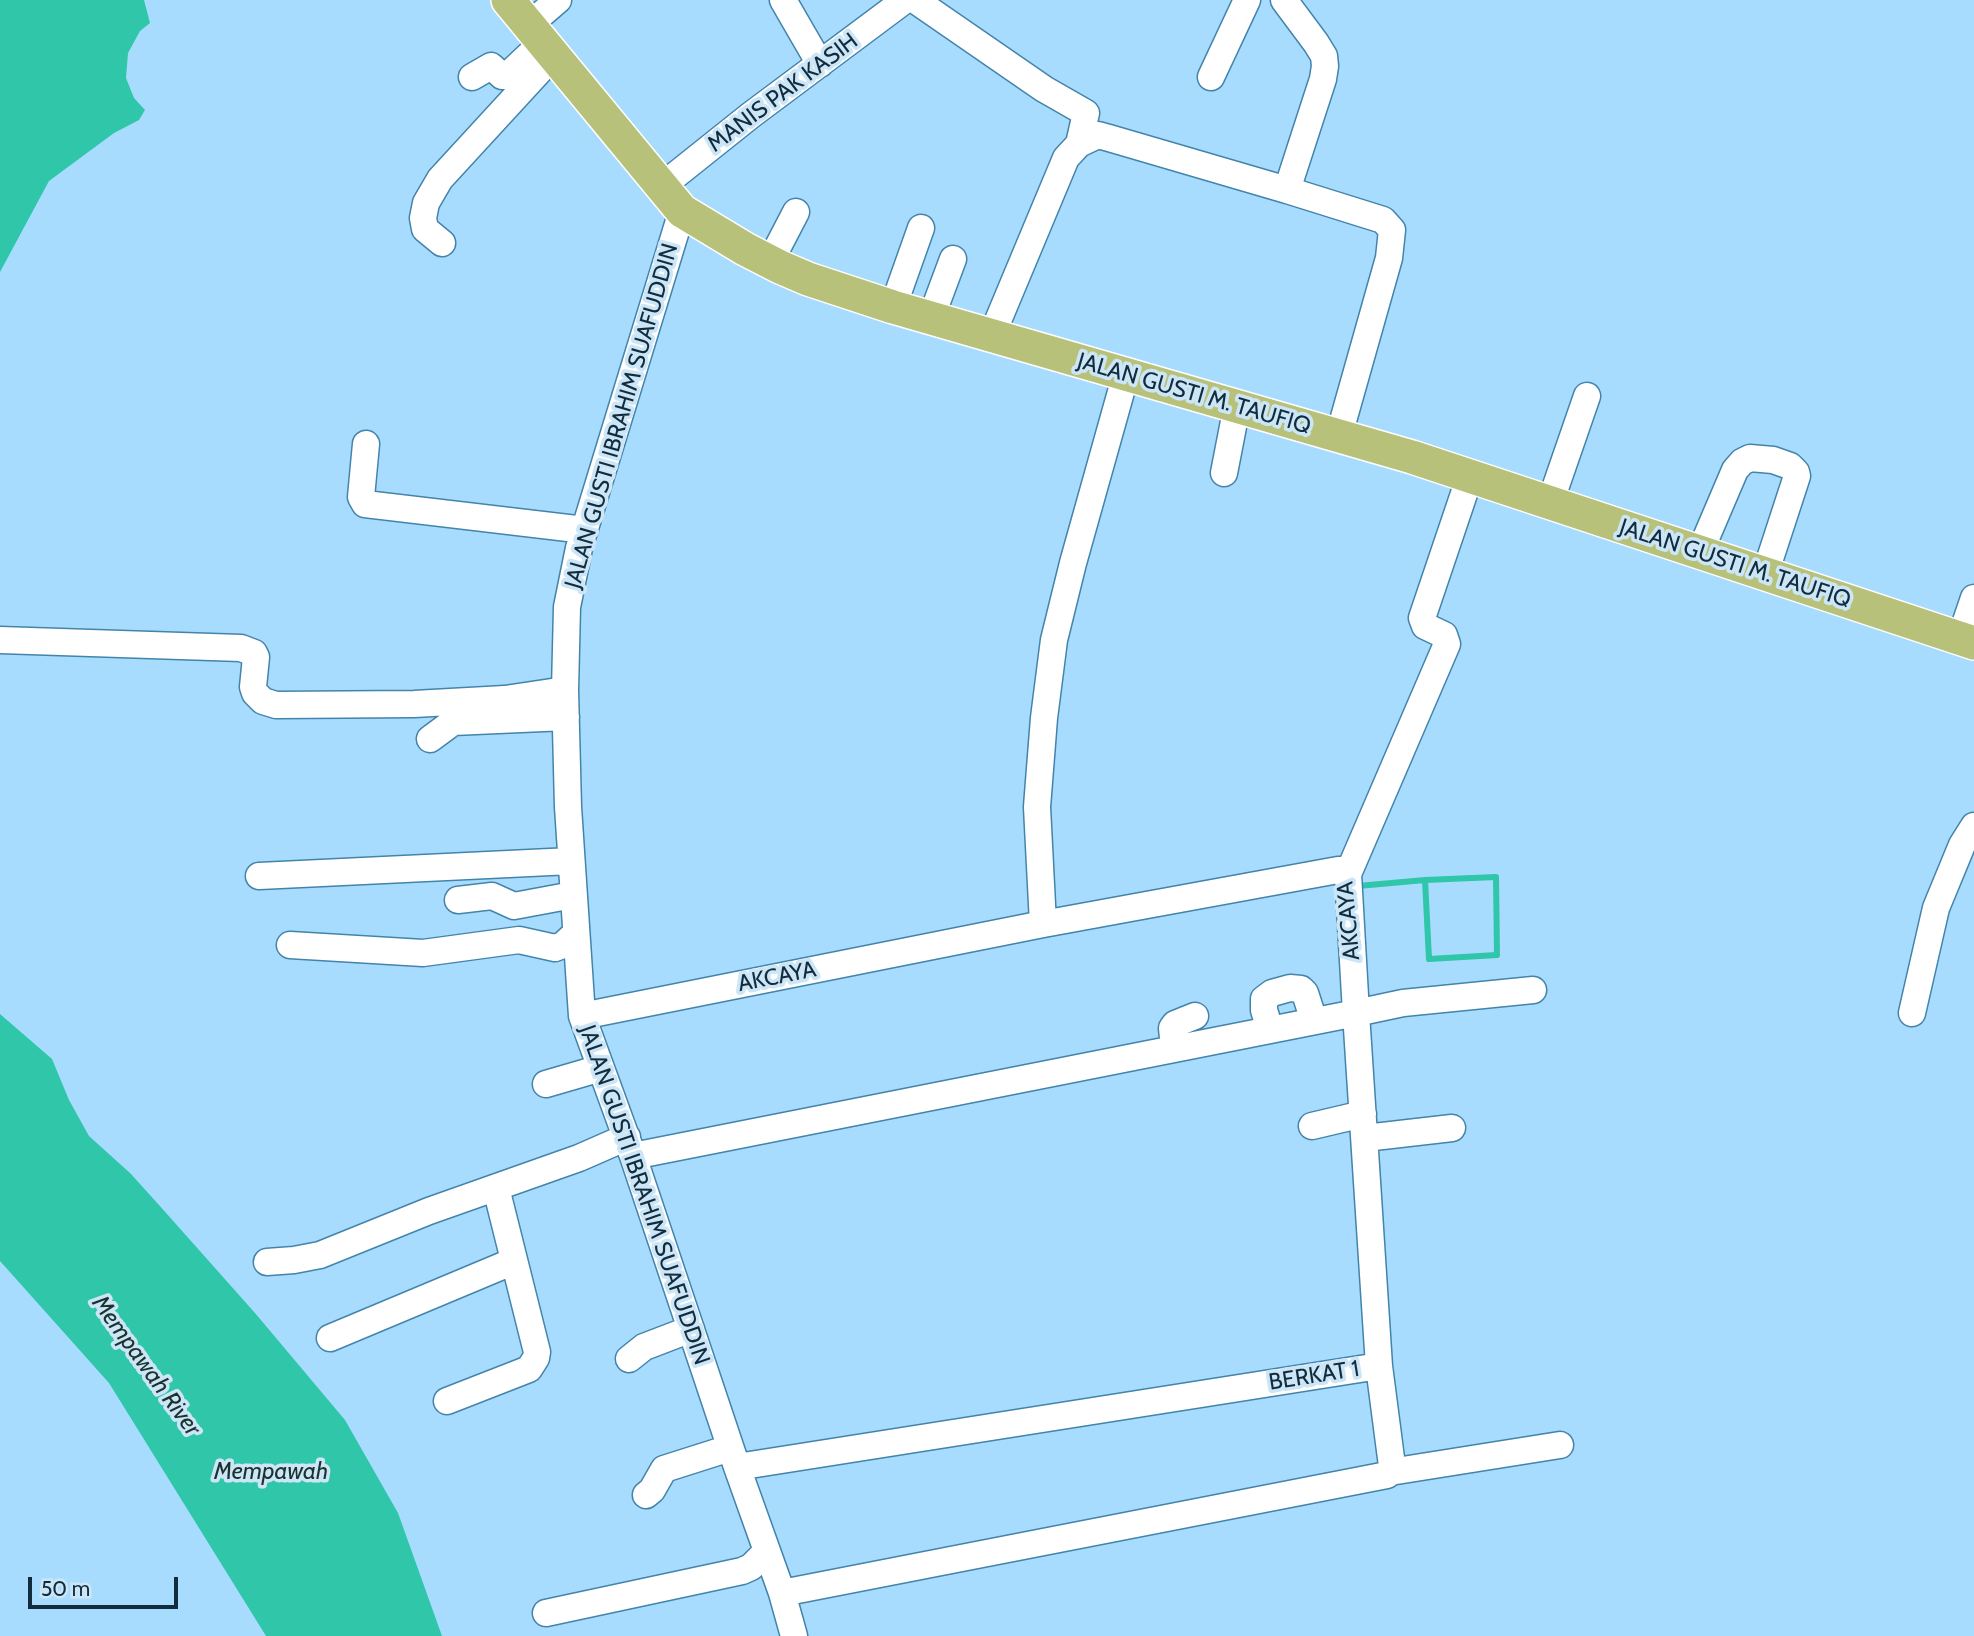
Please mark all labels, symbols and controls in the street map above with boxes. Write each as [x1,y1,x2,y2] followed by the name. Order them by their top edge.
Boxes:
[702,28,864,158] street label: MANIS PAK KASIH
[559,240,685,592] street label: JALAN GUSTI IBRAHIM SUAFUDDIN
[1074,347,1314,441] street label: JALAN GUSTI M. TAUFIQ
[1616,514,1854,614] street label: JALAN GUSTI M. TAUFIQ
[1332,880,1366,962] street label: AKCAYA
[736,956,818,998] street label: AKCAYA
[573,1022,715,1368] street label: JALAN GUSTI IBRAHIM SUAFUDDIN
[85,1290,207,1442] water label: Mempawah River
[1267,1355,1361,1397] street label: BERKAT 1
[214,1458,328,1486] water label: Mempawah
[32,1562,182,1606] scale bar
[41,1576,90,1601] text: 50 m

